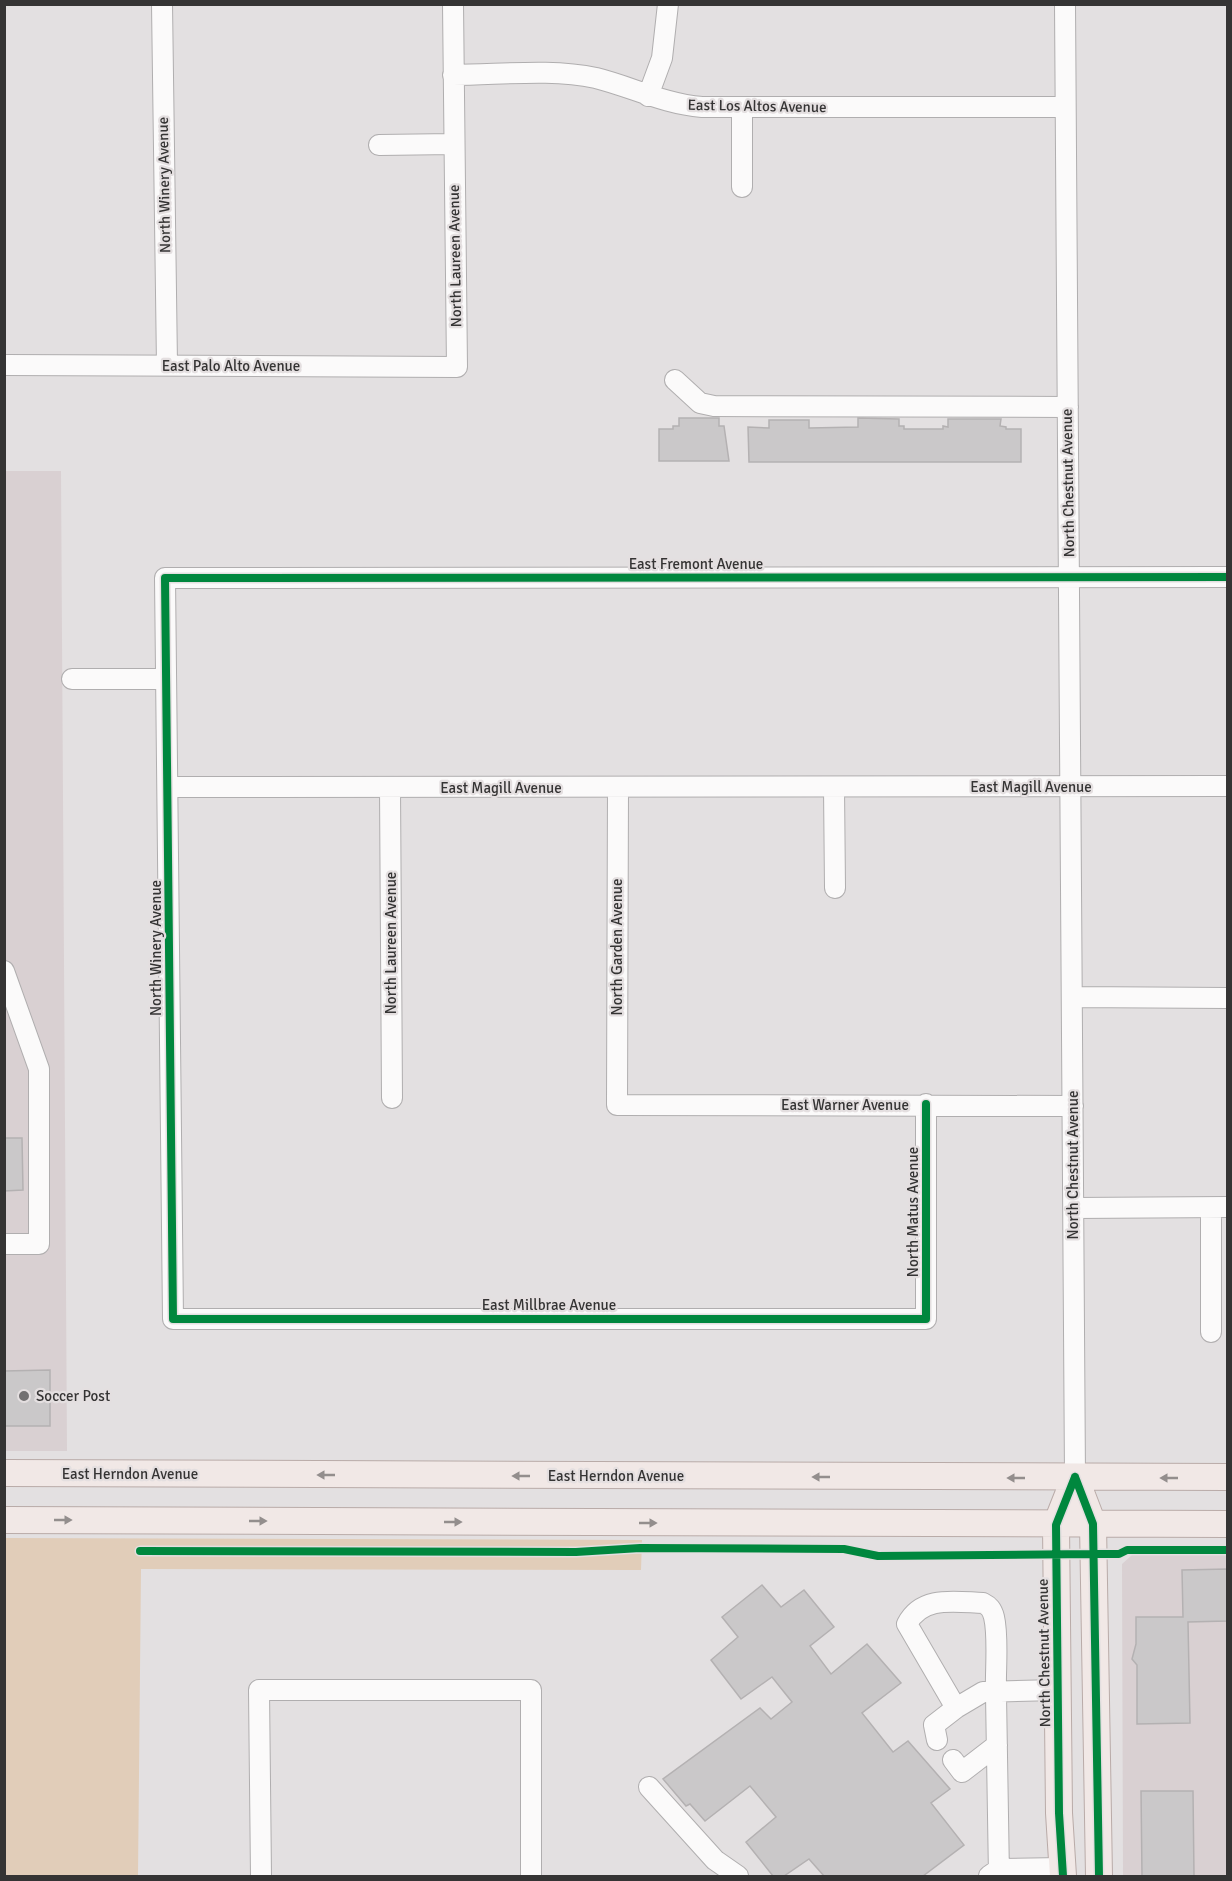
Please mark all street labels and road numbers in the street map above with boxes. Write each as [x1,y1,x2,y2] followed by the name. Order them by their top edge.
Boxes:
[687,96,827,116] street label: East Los Altos Avenue
[154,117,174,253] street label: North Winery Avenue
[445,185,465,327] street label: North Laureen Avenue
[162,357,300,375] street label: East Palo Alto Avenue
[1058,408,1078,558] street label: North Chestnut Avenue
[629,555,763,573] street label: East Fremont Avenue
[970,778,1092,796] street label: East Magill Avenue
[440,779,562,797] street label: East Magill Avenue
[382,872,400,1014] street label: North Laureen Avenue
[608,878,626,1016] street label: North Garden Avenue
[147,880,165,1016] street label: North Winery Avenue
[1064,1091,1082,1239] street label: North Chestnut Avenue
[781,1096,909,1114] street label: East Warner Avenue
[904,1147,922,1277] street label: North Matus Avenue
[482,1296,616,1314] street label: East Millbrae Avenue
[62,1465,198,1483] street label: East Herndon Avenue
[548,1467,684,1485] street label: East Herndon Avenue
[1034,1578,1054,1728] street label: North Chestnut Avenue

